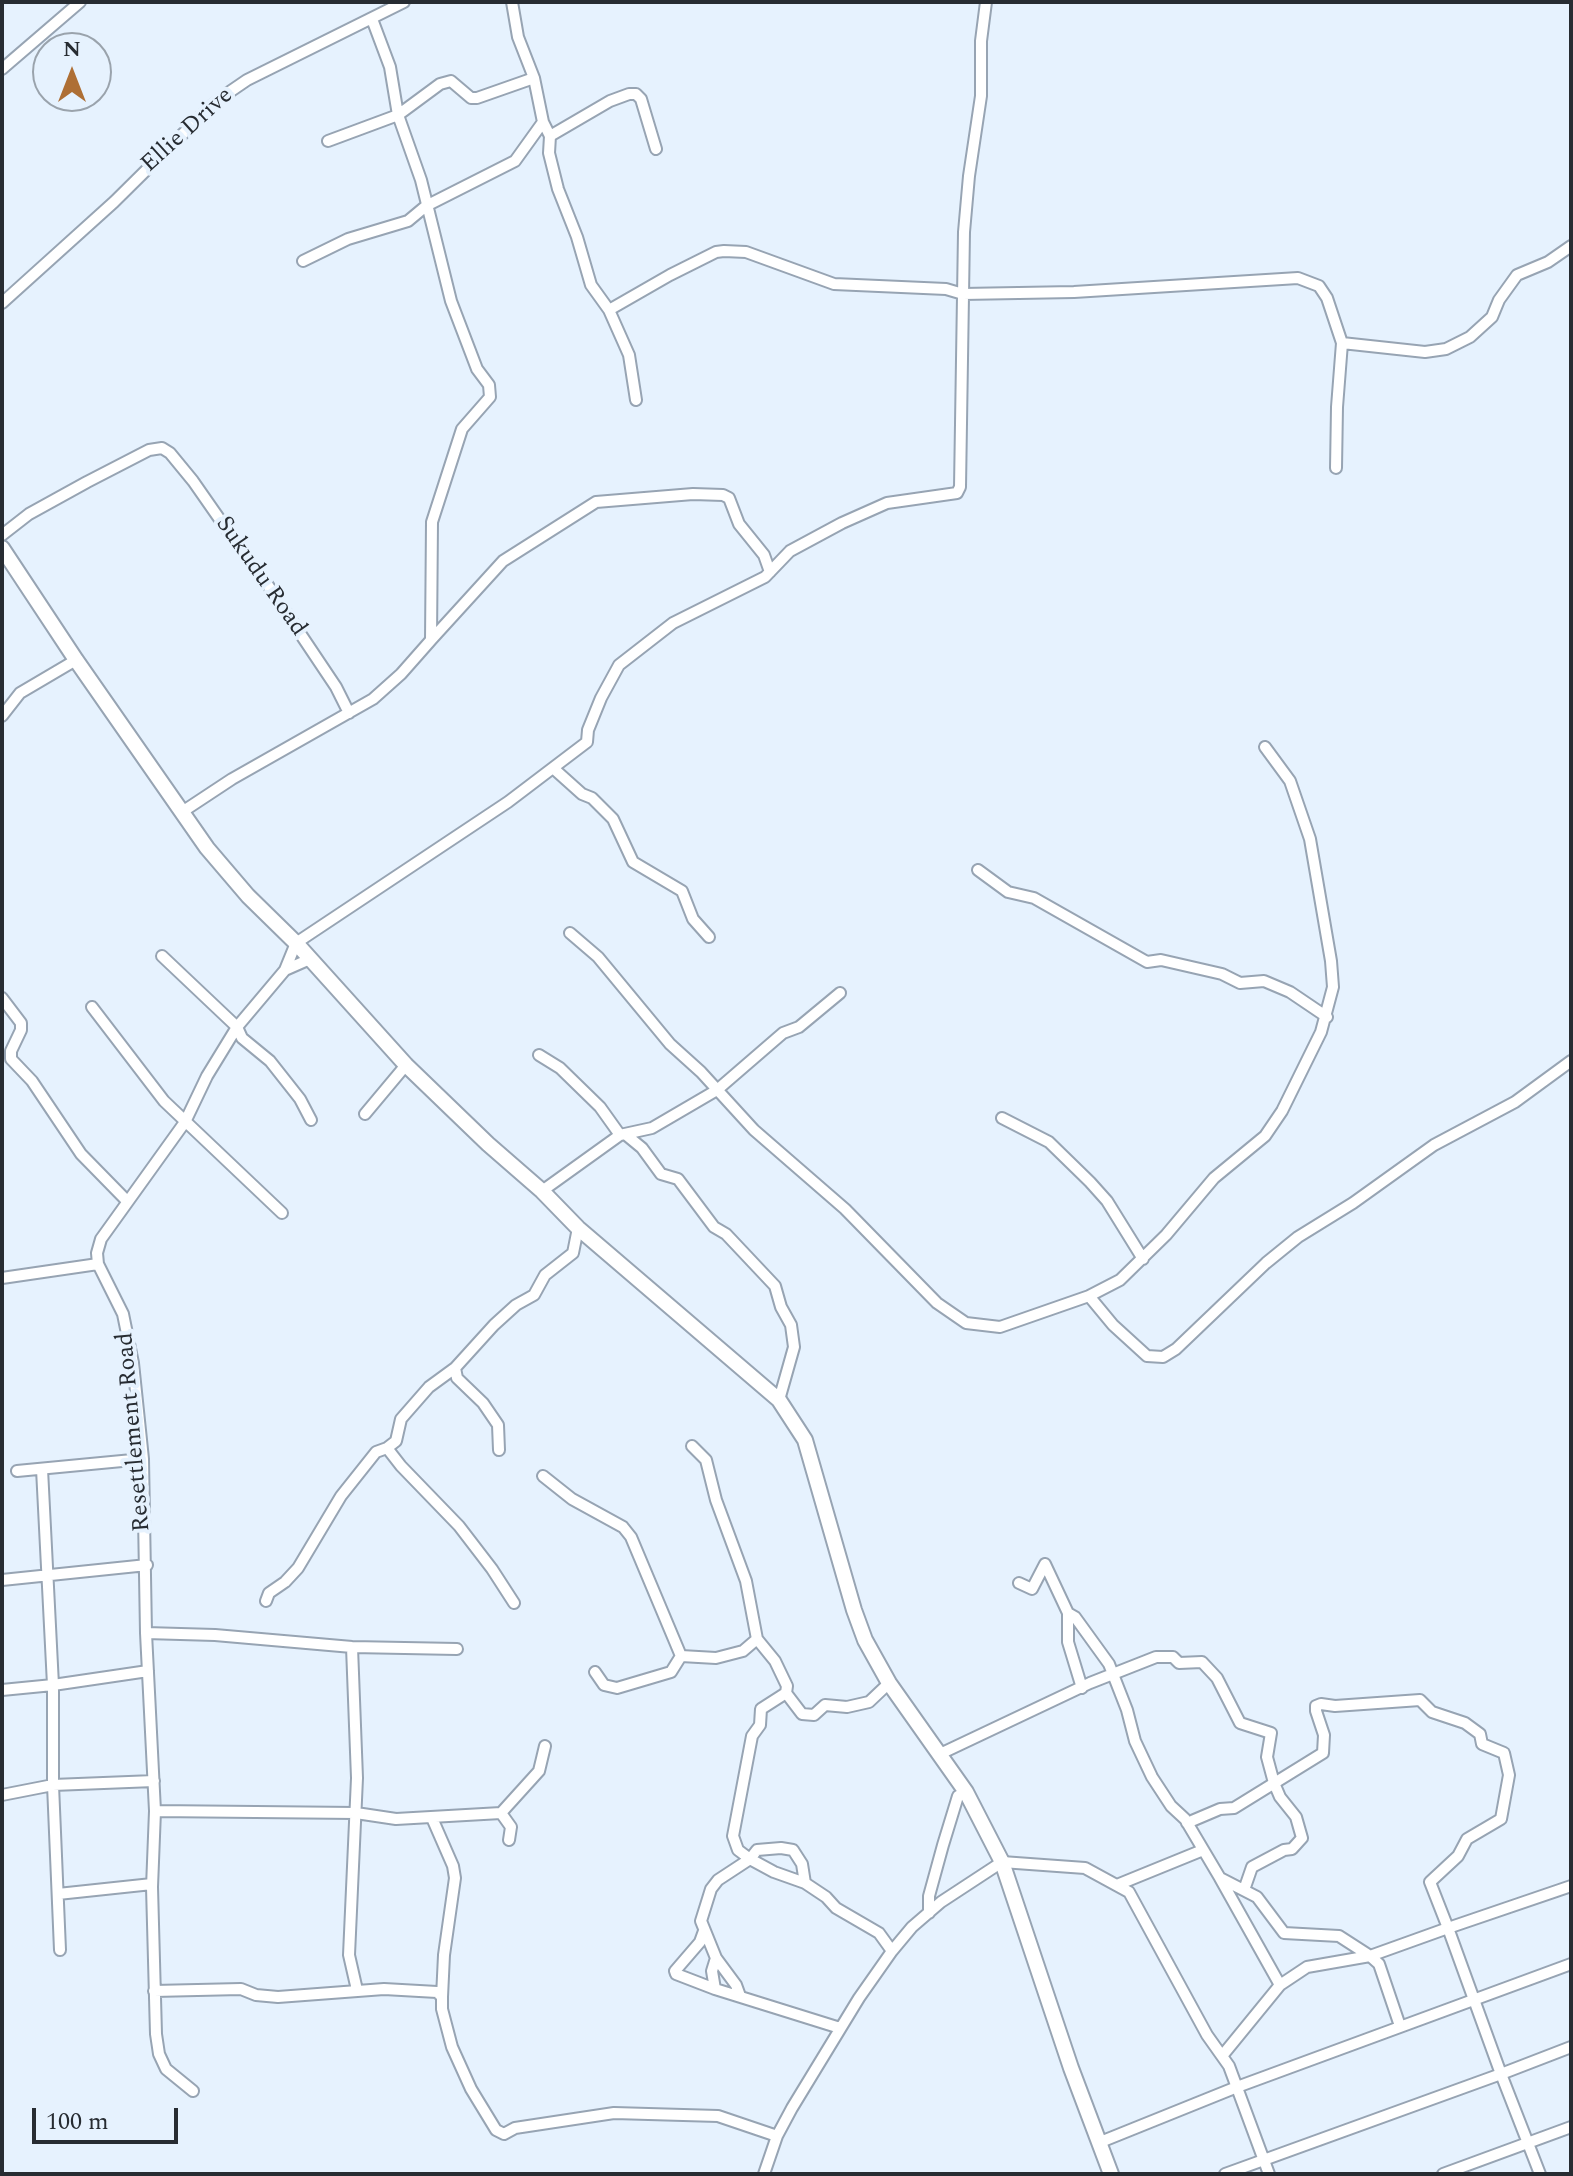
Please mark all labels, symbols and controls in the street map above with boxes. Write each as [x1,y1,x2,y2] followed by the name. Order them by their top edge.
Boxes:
[32,32,112,112] north arrow
[63,33,81,66] text: N
[136,82,240,180] street label: Ellie Drive
[208,511,312,643] street label: Sukudu Road
[112,1331,158,1533] street label: Resettlement Road
[36,2092,182,2142] scale bar
[46,2104,109,2140] text: 100 m

